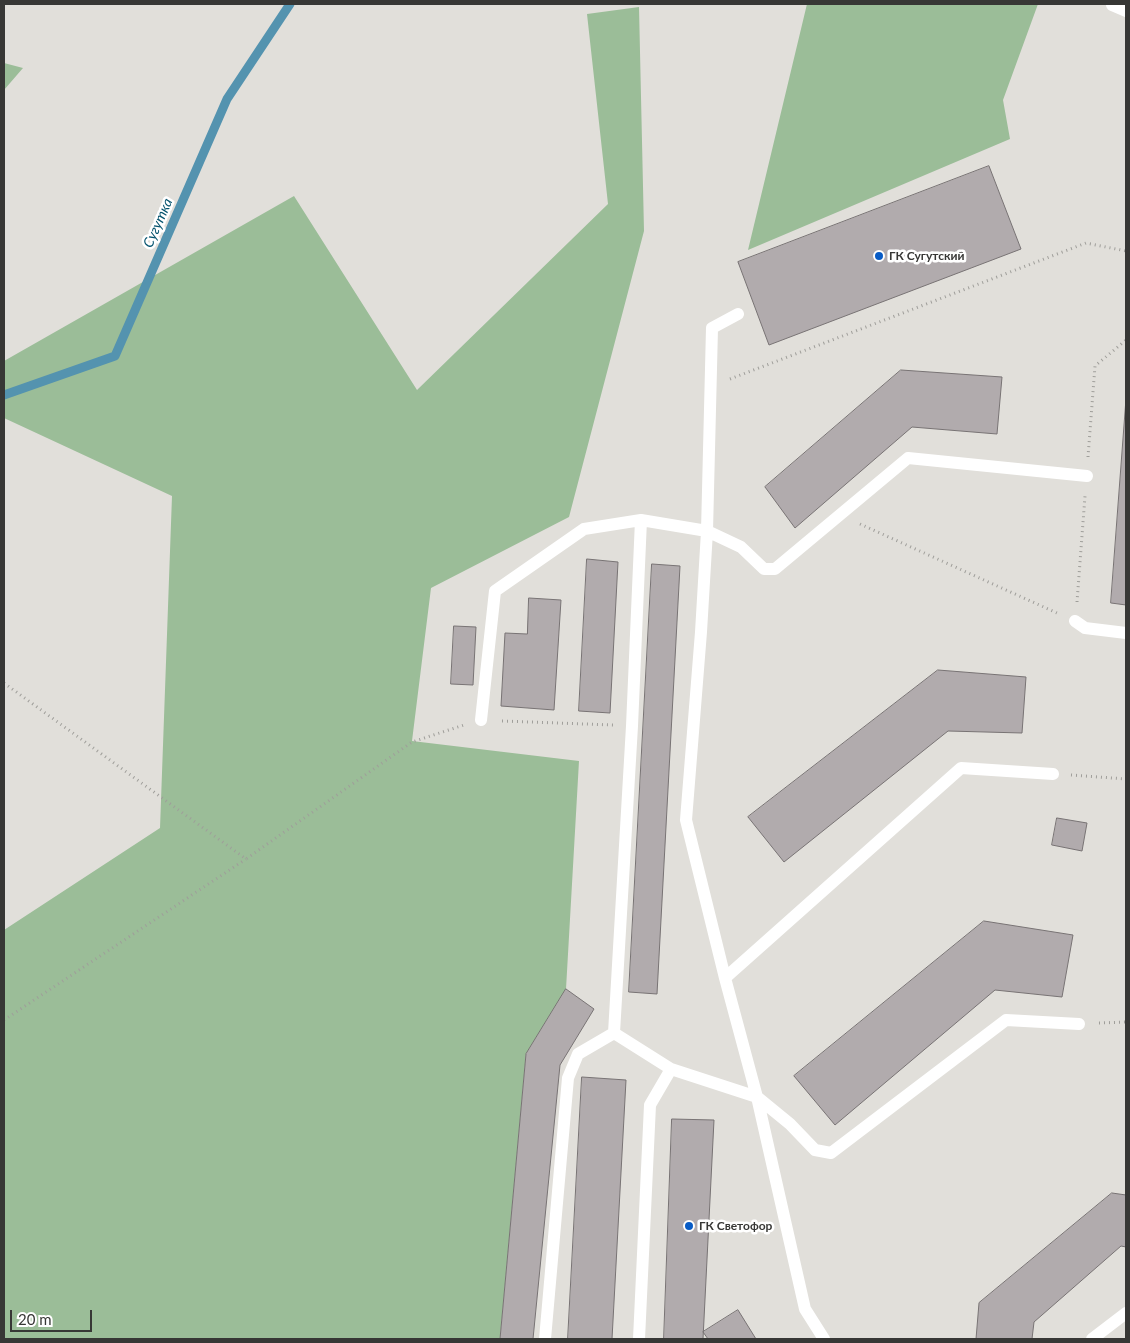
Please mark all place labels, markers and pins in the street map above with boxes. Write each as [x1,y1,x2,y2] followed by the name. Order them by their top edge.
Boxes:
[889,249,964,263] place label: ГК Сугутский
[873,250,885,262] marker: ГК Сугутский
[699,1219,772,1233] place label: ГК Светофор
[683,1220,695,1232] marker: ГК Светофор

